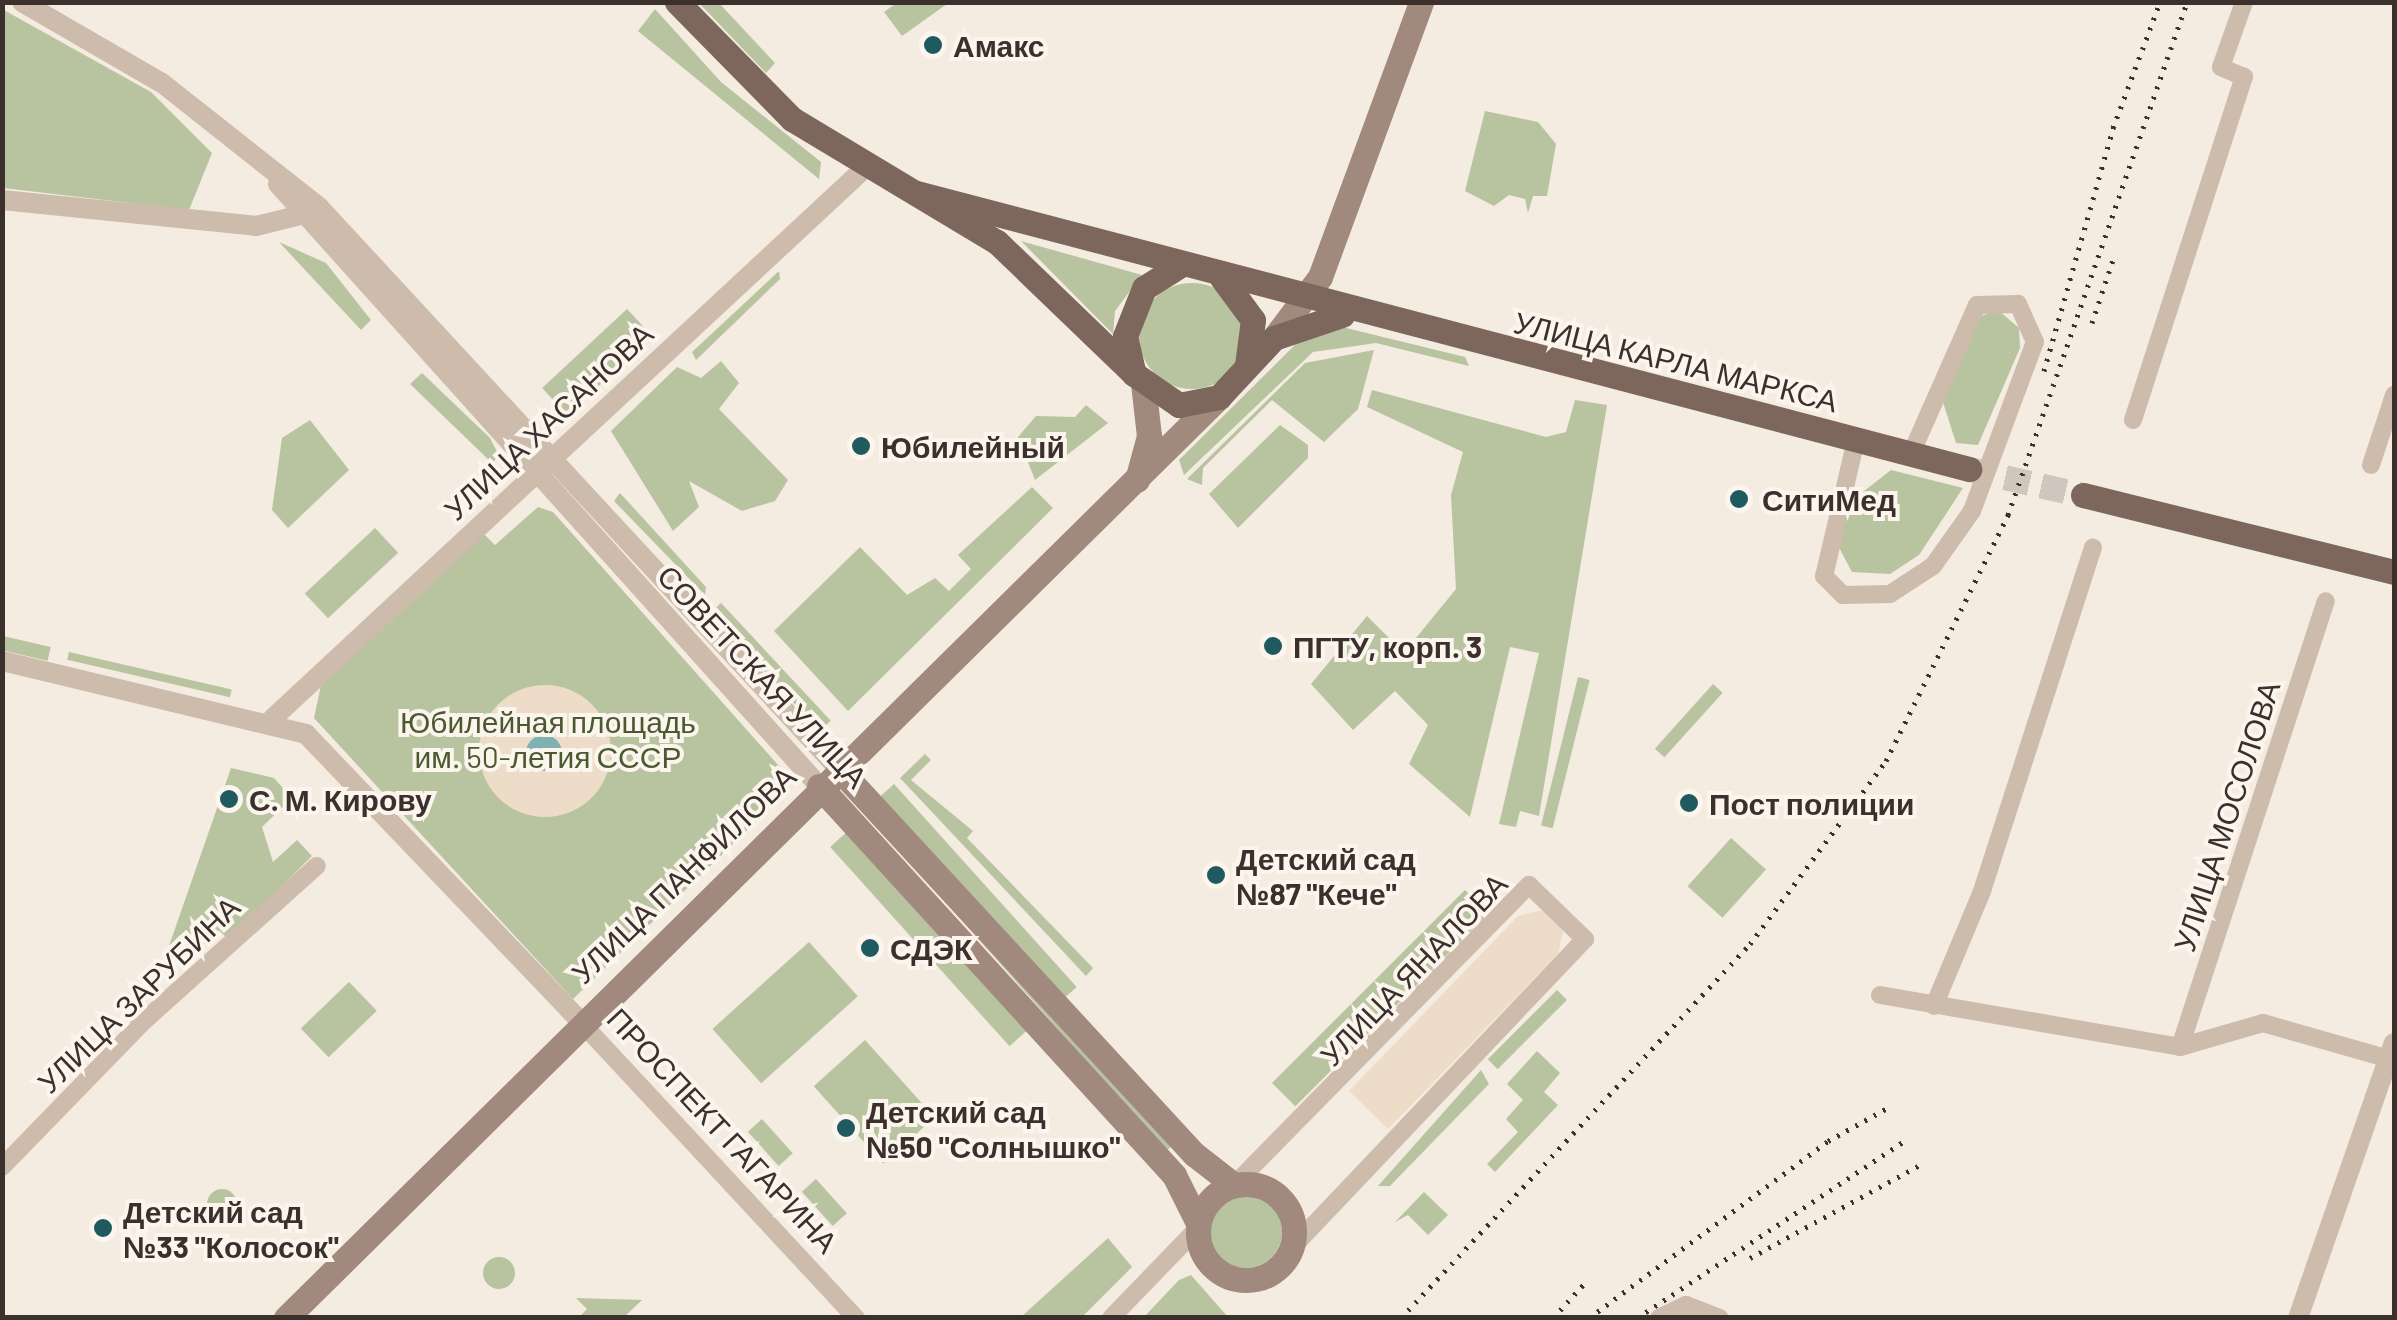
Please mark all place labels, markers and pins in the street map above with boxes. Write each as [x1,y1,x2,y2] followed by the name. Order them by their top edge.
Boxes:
[953,27,1044,63] place label: Амакс
[922,34,944,56] marker: Амакс
[881,428,1065,464] place label: Юбилейный
[850,435,872,457] marker: Юбилейный
[1762,481,1896,517] place label: СитиМед
[1726,486,1752,512] marker: СитиМед
[1293,628,1482,664] place label: ПГТУ, корп. 3
[1262,635,1284,657] marker: ПГТУ, корп. 3
[249,781,432,817] place label: С. М. Кирову
[1709,785,1914,821] place label: Пост полиции
[218,788,240,810] marker: С. М. Кирову
[1678,792,1700,814] marker: Пост полиции
[1236,840,1416,910] place label: Детский сад №87 "Кече"
[1205,864,1227,886] marker: Детский сад №87 "Кече"
[890,930,972,966] place label: СДЭК
[859,937,881,959] marker: СДЭК
[866,1093,1120,1164] place label: Детский сад №50 "Солнышко"
[835,1117,857,1139] marker: Детский сад №50 "Солнышко"
[123,1193,339,1264] place label: Детский сад №33 "Колосок"
[92,1217,114,1239] marker: Детский сад №33 "Колосок"

